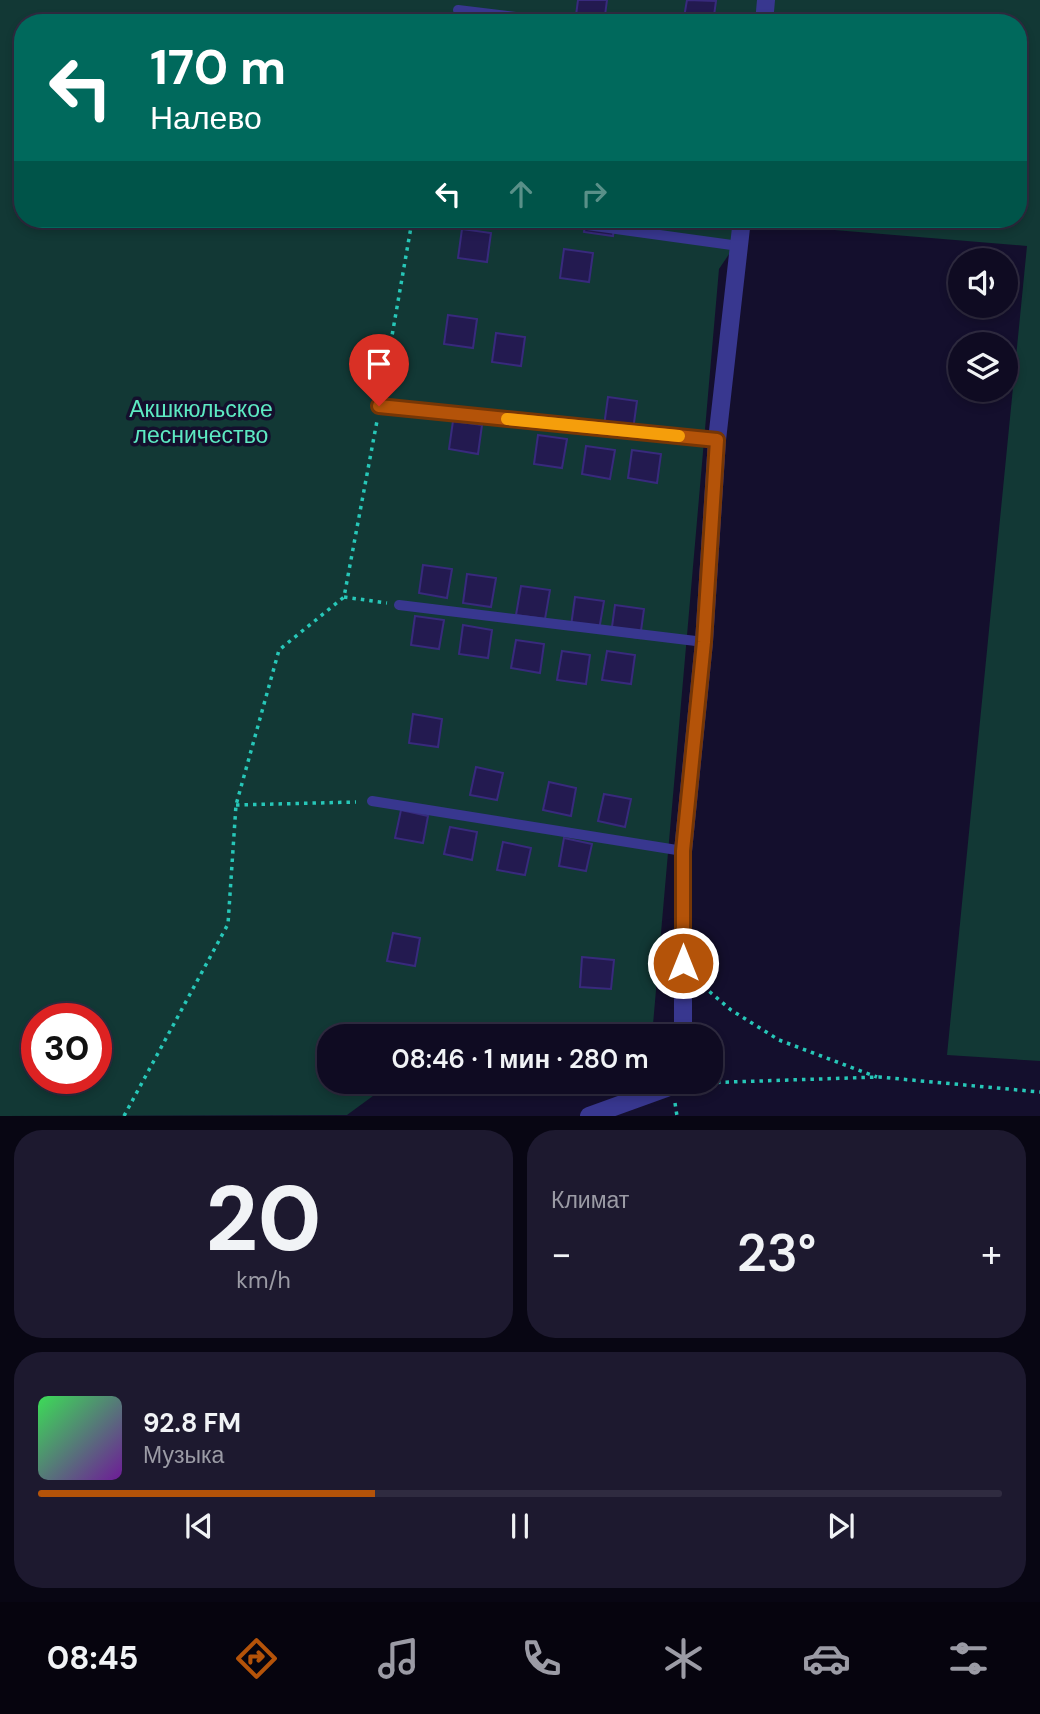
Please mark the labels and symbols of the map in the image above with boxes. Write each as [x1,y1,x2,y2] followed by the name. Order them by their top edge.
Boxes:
[349,334,409,406] pin
[129,394,273,450] park label: Акшкюльское лесничество
[646,926,720,1000] position arrow
[21,1003,112,1094] speed limit sign: 30

